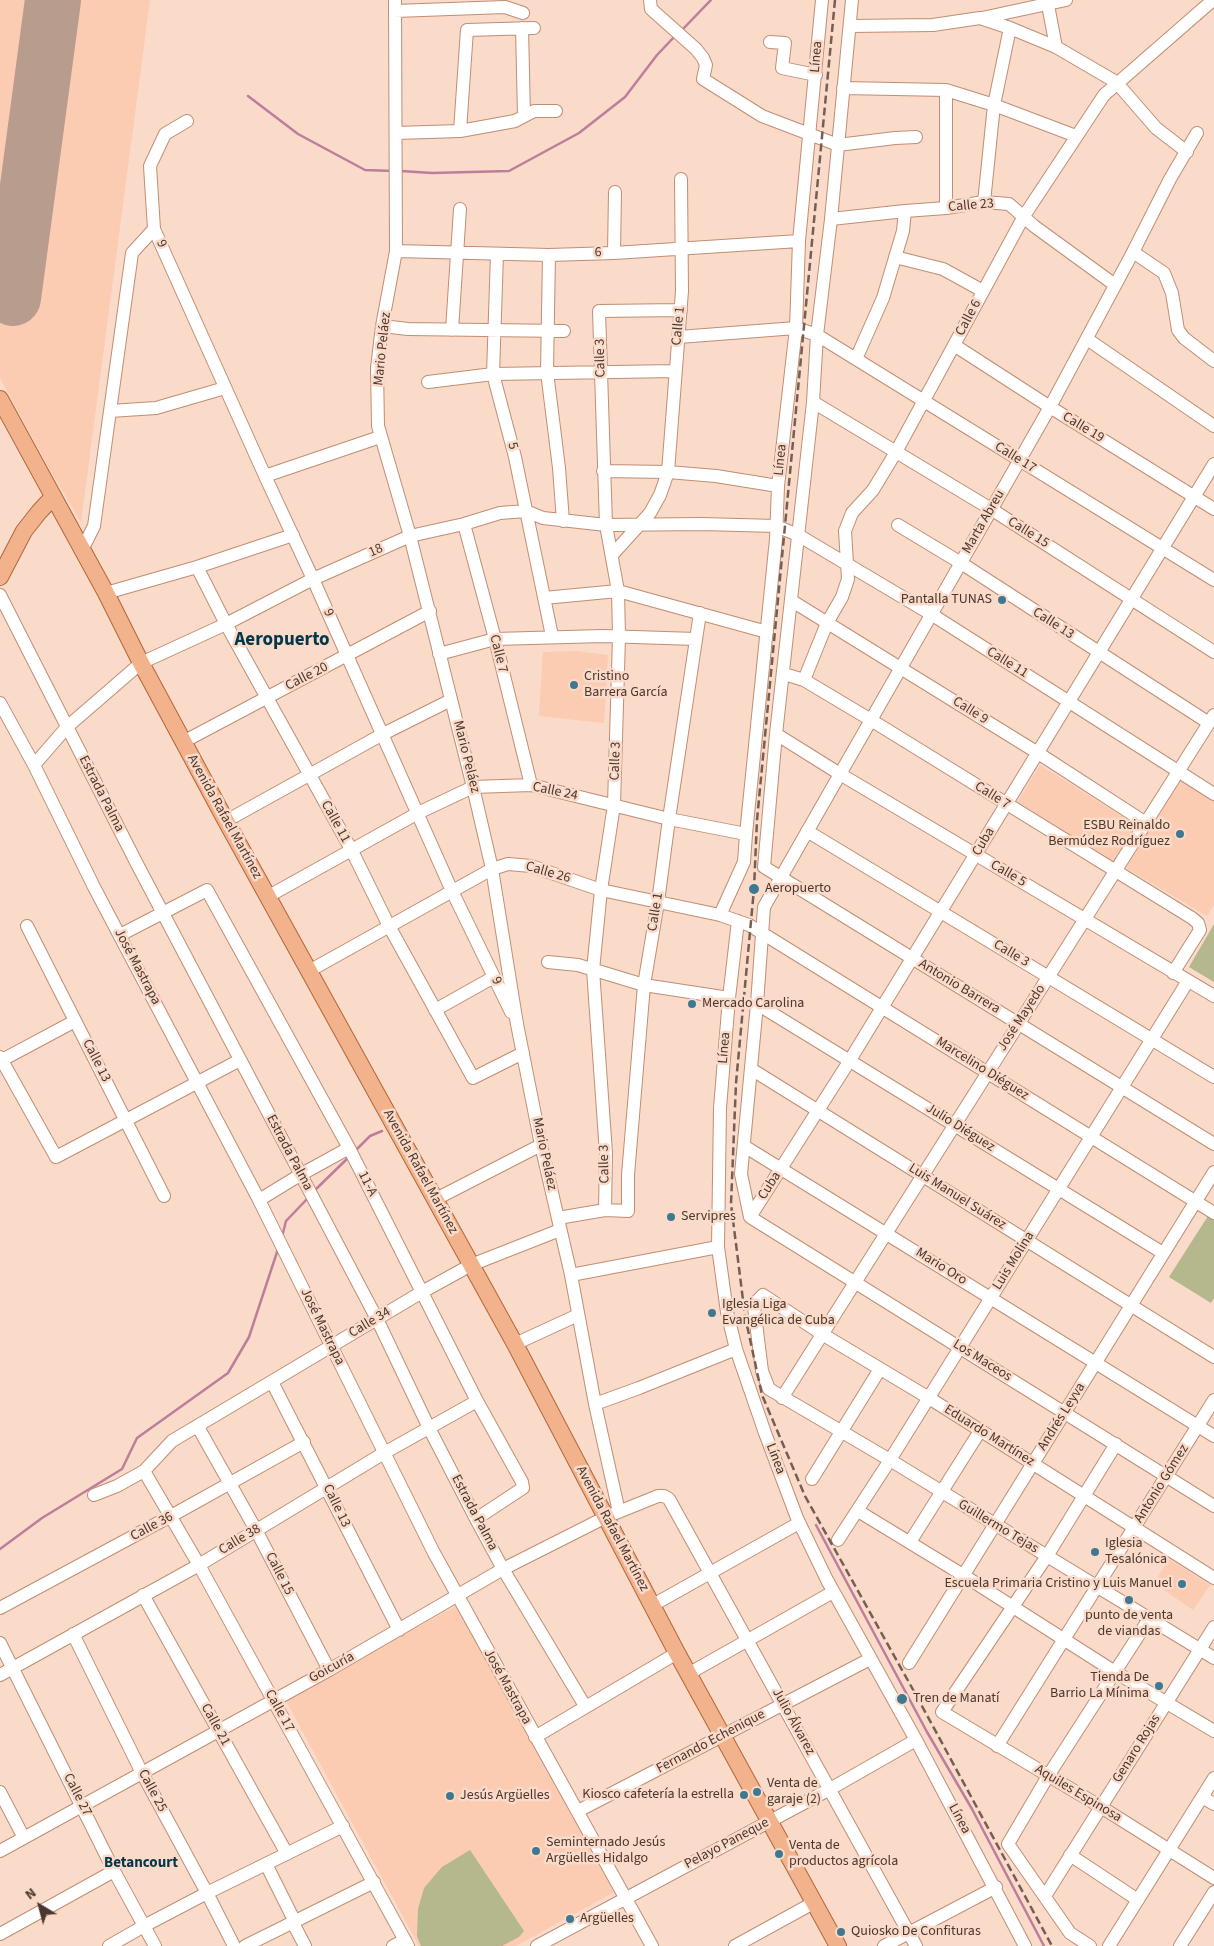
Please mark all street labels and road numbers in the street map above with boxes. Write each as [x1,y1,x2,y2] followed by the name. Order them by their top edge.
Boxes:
[807,40,827,74] street label: Línea
[947,196,995,216] street label: Calle 23
[152,237,170,251] street label: 9
[594,244,602,262] street label: 6
[952,297,986,339] street label: Calle 6
[669,306,689,346] street label: Calle 1
[371,311,395,387] street label: Mario Peláez
[592,338,610,378] street label: Calle 3
[1059,409,1107,447] street label: Calle 19
[991,439,1039,477] street label: Calle 17
[503,440,521,452] street label: 5
[771,443,791,477] street label: Línea
[959,487,1009,557] street label: Marta Abreu
[1004,514,1052,552] street label: Calle 15
[366,540,386,562] street label: 18
[1029,604,1077,644] street label: Calle 13
[319,606,337,620] street label: 9
[485,633,511,675] street label: Calle 7
[983,644,1031,682] street label: Calle 11
[283,659,331,695] street label: Calle 20
[949,694,991,728] street label: Calle 9
[449,719,483,795] street label: Mario Peláez
[607,741,625,781] street label: Calle 3
[183,752,265,882] street label: Avenida Rafael Martínez
[75,753,127,835] street label: Estrada Palma
[531,779,579,805] street label: Calle 24
[971,779,1013,813] street label: Calle 7
[317,798,353,846] street label: Calle 11
[969,825,999,859] street label: Cuba
[987,857,1029,891] street label: Calle 5
[524,859,572,887] street label: Calle 26
[645,891,667,933] street label: Calle 1
[110,926,164,1008] street label: José Mastrapa
[990,937,1032,971] street label: Calle 3
[915,956,1003,1018] street label: Antonio Barrera
[487,974,505,988] street label: 9
[994,982,1050,1054] street label: José Mayedo
[715,1031,735,1065] street label: Línea
[932,1034,1032,1104] street label: Marcelino Diéguez
[78,1037,114,1085] street label: Calle 13
[922,1100,998,1156] street label: Julio Diéguez
[379,1107,461,1237] street label: Avenida Rafael Martínez
[262,1112,316,1194] street label: Estrada Palma
[528,1116,560,1192] street label: Mario Peláez
[596,1144,614,1184] street label: Calle 3
[905,1160,1009,1234] street label: Luis Manuel Suárez
[354,1169,380,1199] street label: 11-A
[755,1169,785,1203] street label: Cuba
[989,1229,1039,1293] street label: Luis Molina
[912,1245,970,1289] street label: Mario Oro
[296,1286,348,1368] street label: José Mastrapa
[346,1304,394,1342] street label: Calle 34
[949,1336,1015,1386] street label: Los Maceos
[1035,1380,1089,1454] street label: Andrés Leyva
[941,1401,1037,1471] street label: Eduardo Martínez
[761,1441,789,1477] street label: Línea
[1131,1442,1193,1526] street label: Antonio Gómez
[572,1463,652,1595] street label: Avenida Rafael Martínez
[447,1472,501,1554] street label: Estrada Palma
[318,1482,354,1530] street label: Calle 13
[955,1496,1041,1558] street label: Guillermo Tejas
[128,1509,176,1545] street label: Calle 36
[216,1521,264,1559] street label: Calle 38
[261,1550,297,1598] street label: Calle 15
[479,1646,535,1728] street label: José Mastrapa
[306,1649,358,1687] street label: Goicuría
[768,1686,818,1758] street label: Julio Álvarez
[261,1687,297,1735] street label: Calle 17
[197,1701,233,1749] street label: Calle 21
[654,1706,768,1778] street label: Fernando Echenique
[1109,1712,1165,1786] street label: Genaro Rojas
[1032,1762,1124,1826] street label: Aquiles Espinosa
[134,1767,170,1815] street label: Calle 25
[59,1771,95,1819] street label: Calle 27
[944,1801,974,1837] street label: Línea
[682,1815,772,1873] street label: Pelayo Paneque

